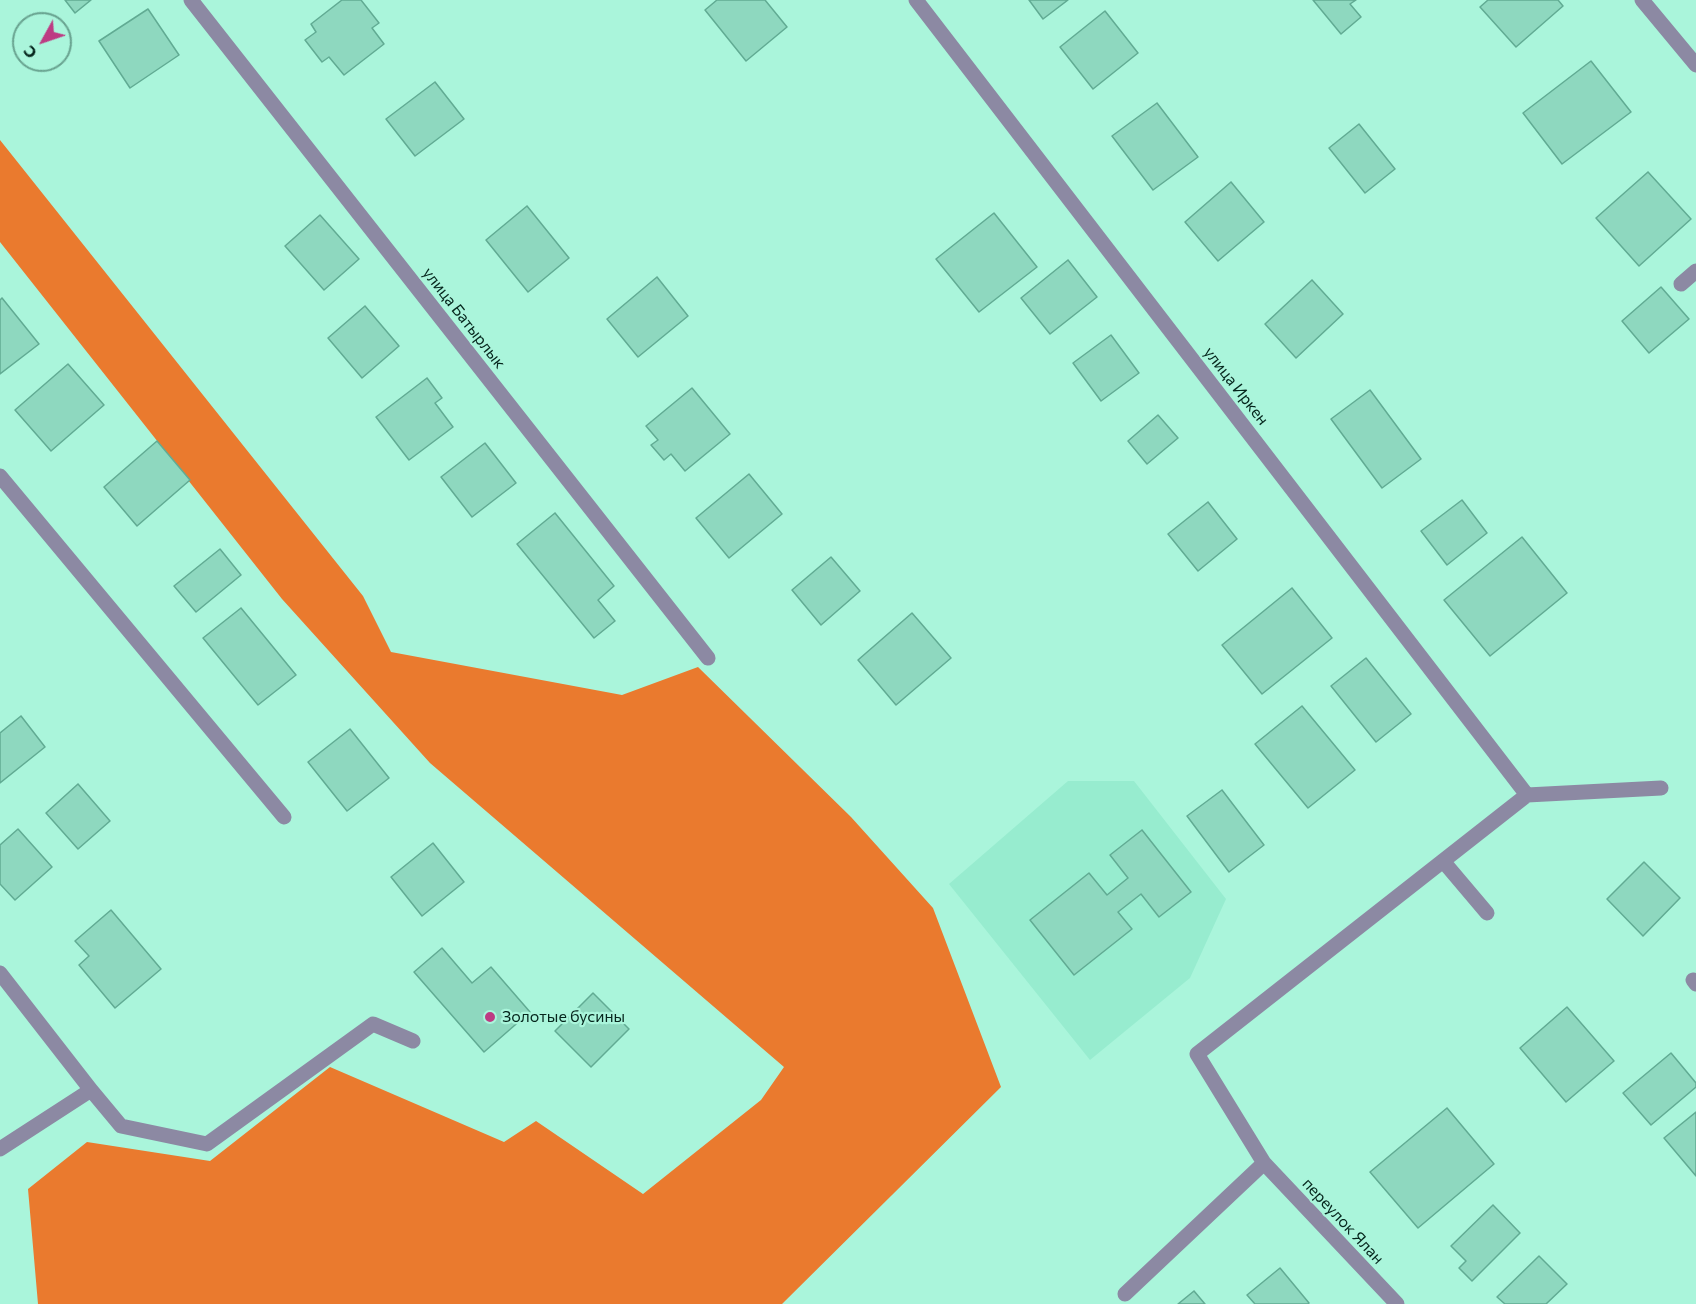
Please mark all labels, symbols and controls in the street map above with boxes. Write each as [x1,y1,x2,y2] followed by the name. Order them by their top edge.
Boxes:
[12,12,72,72] north arrow
[19,42,40,63] text: С
[419,264,509,372] street label: улица Батырлык
[1200,343,1272,429] street label: улица Иркен
[502,1007,625,1027] place label: Золотые бусины
[483,1010,497,1024] marker: Золотые бусины
[1298,1174,1388,1268] street label: переулок Ялан

